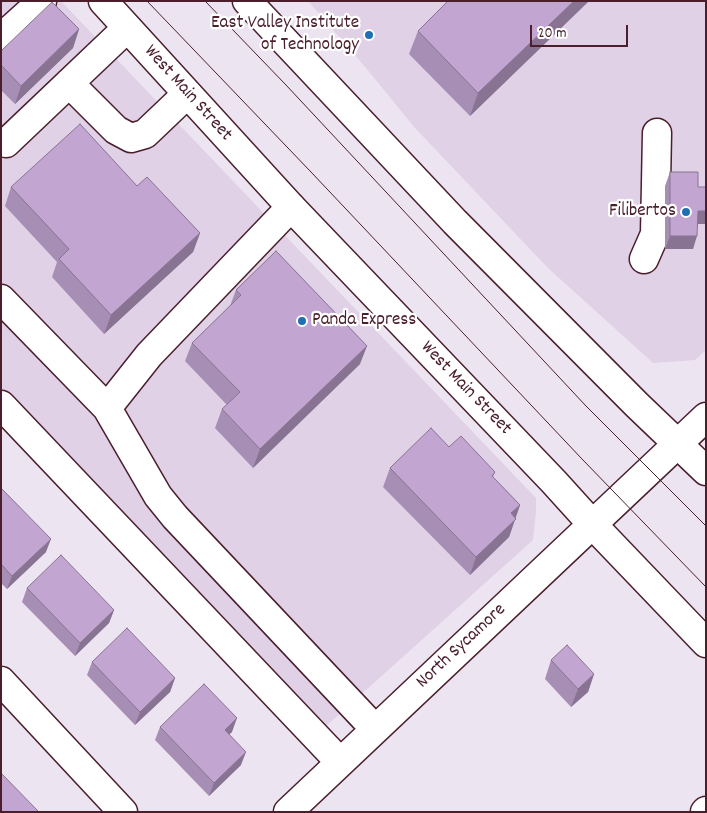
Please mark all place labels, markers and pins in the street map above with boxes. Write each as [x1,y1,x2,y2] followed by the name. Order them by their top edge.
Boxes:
[211,13,359,57] place label: East Valley Institute of Technology
[363,29,375,41] marker: East Valley Institute of Technology
[609,201,676,223] place label: Filibertos
[680,206,692,218] marker: Filibertos
[312,310,416,332] place label: Panda Express
[296,315,308,327] marker: Panda Express

